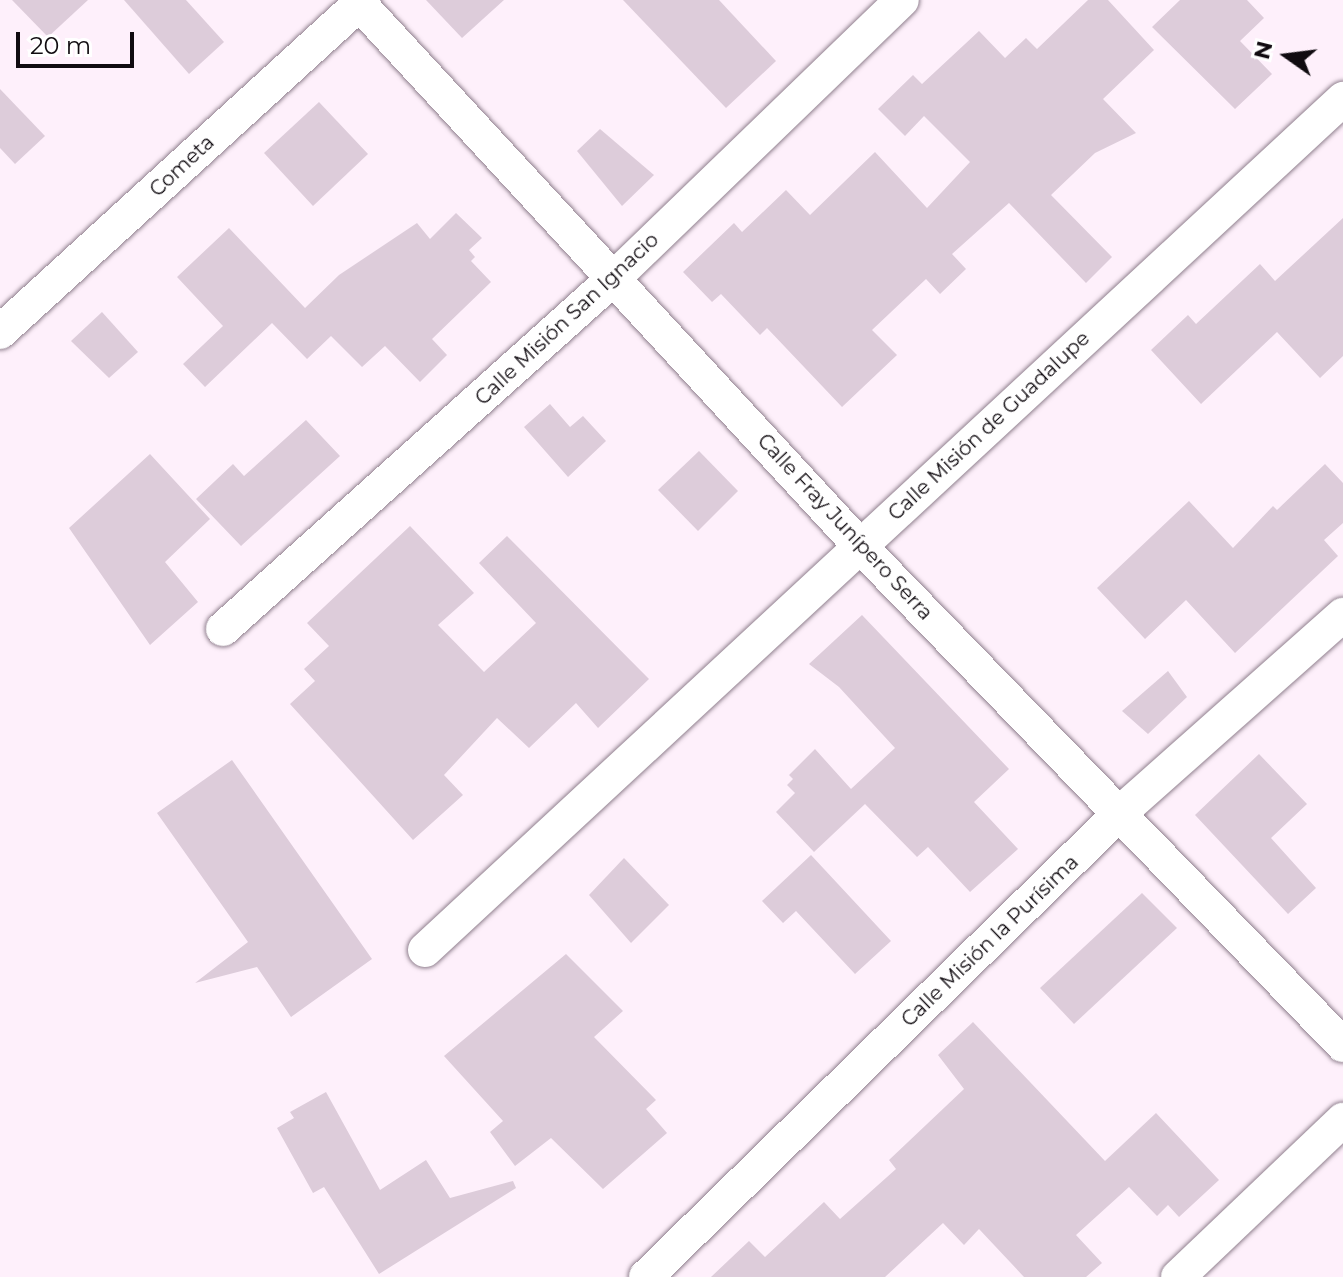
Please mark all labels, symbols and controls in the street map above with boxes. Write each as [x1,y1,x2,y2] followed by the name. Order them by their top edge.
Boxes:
[20,16,138,66] scale bar
[1247,16,1327,96] north arrow
[30,31,91,60] text: 20 m
[1248,38,1278,62] text: N
[145,130,219,202] street label: Cometa
[470,228,664,410] street label: Calle Misión San Ignacio
[883,326,1095,526] street label: Calle Misión de Guadalupe
[752,429,938,625] street label: Calle Fray Junípero Serra
[897,850,1083,1032] street label: Calle Misión la Purísima

